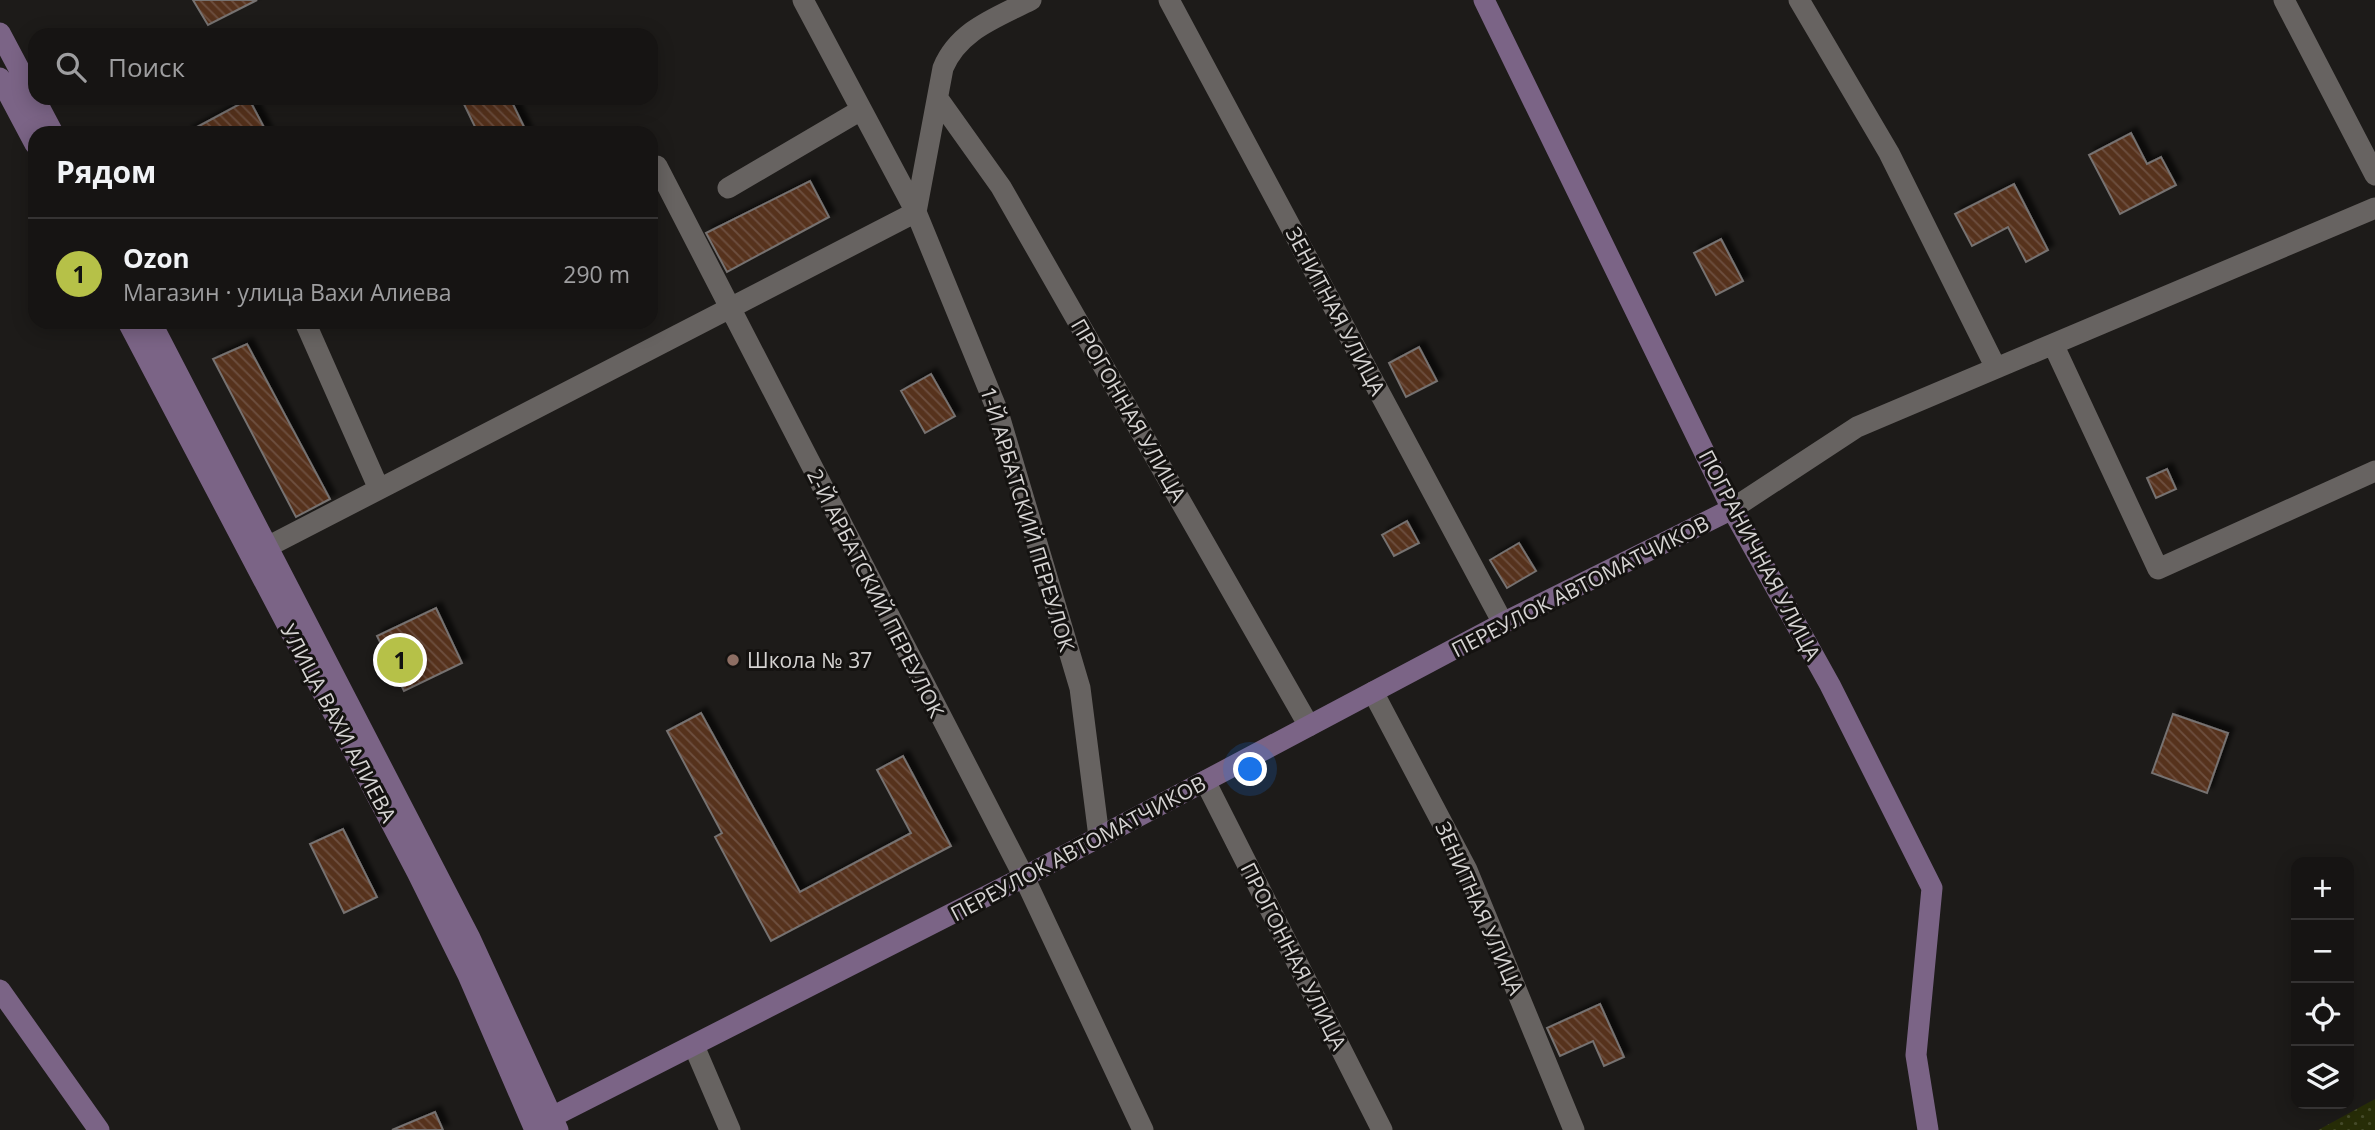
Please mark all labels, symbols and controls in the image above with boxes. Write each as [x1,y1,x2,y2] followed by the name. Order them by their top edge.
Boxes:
[28,28,658,105] search box
[52,48,90,86] icon: search
[108,49,185,85] text: Поиск
[56,151,156,192] text: Рядом
[1280,222,1393,401] street label: ЗЕНИТНАЯ УЛИЦА
[123,240,190,276] text: Ozon
[72,258,86,290] text: 1
[563,258,630,290] text: 290 m
[123,276,451,308] text: Магазин · улица Вахи Алиева
[1065,313,1193,507] street label: ПРОГОННАЯ УЛИЦА
[974,383,1082,655] street label: 1-Й АРБАТСКИЙ ПЕРЕУЛОК
[1693,445,1828,666] street label: ПОГРАНИЧНАЯ УЛИЦА
[801,464,951,722] street label: 2-Й АРБАТСКИЙ ПЕРЕУЛОК
[1447,509,1713,663] street label: ПЕРЕУЛОК АВТОМАТЧИКОВ
[275,619,404,828] street label: УЛИЦА ВАХИ АЛИЕВА
[377,634,423,686] pin: 1
[747,646,872,674] place label: Школа № 37
[725,652,741,668] marker: Школа № 37
[1233,752,1267,786] your location
[945,769,1211,927] street label: ПЕРЕУЛОК АВТОМАТЧИКОВ
[1429,817,1531,1000] street label: ЗЕНИТНАЯ УЛИЦА
[1235,857,1354,1055] street label: ПРОГОННАЯ УЛИЦА
[2291,857,2354,1109] map controls
[2291,857,2354,920] button: +
[2291,920,2354,983] button: −
[2291,983,2354,1046] button: locate
[2291,1046,2354,1109] button: layers

